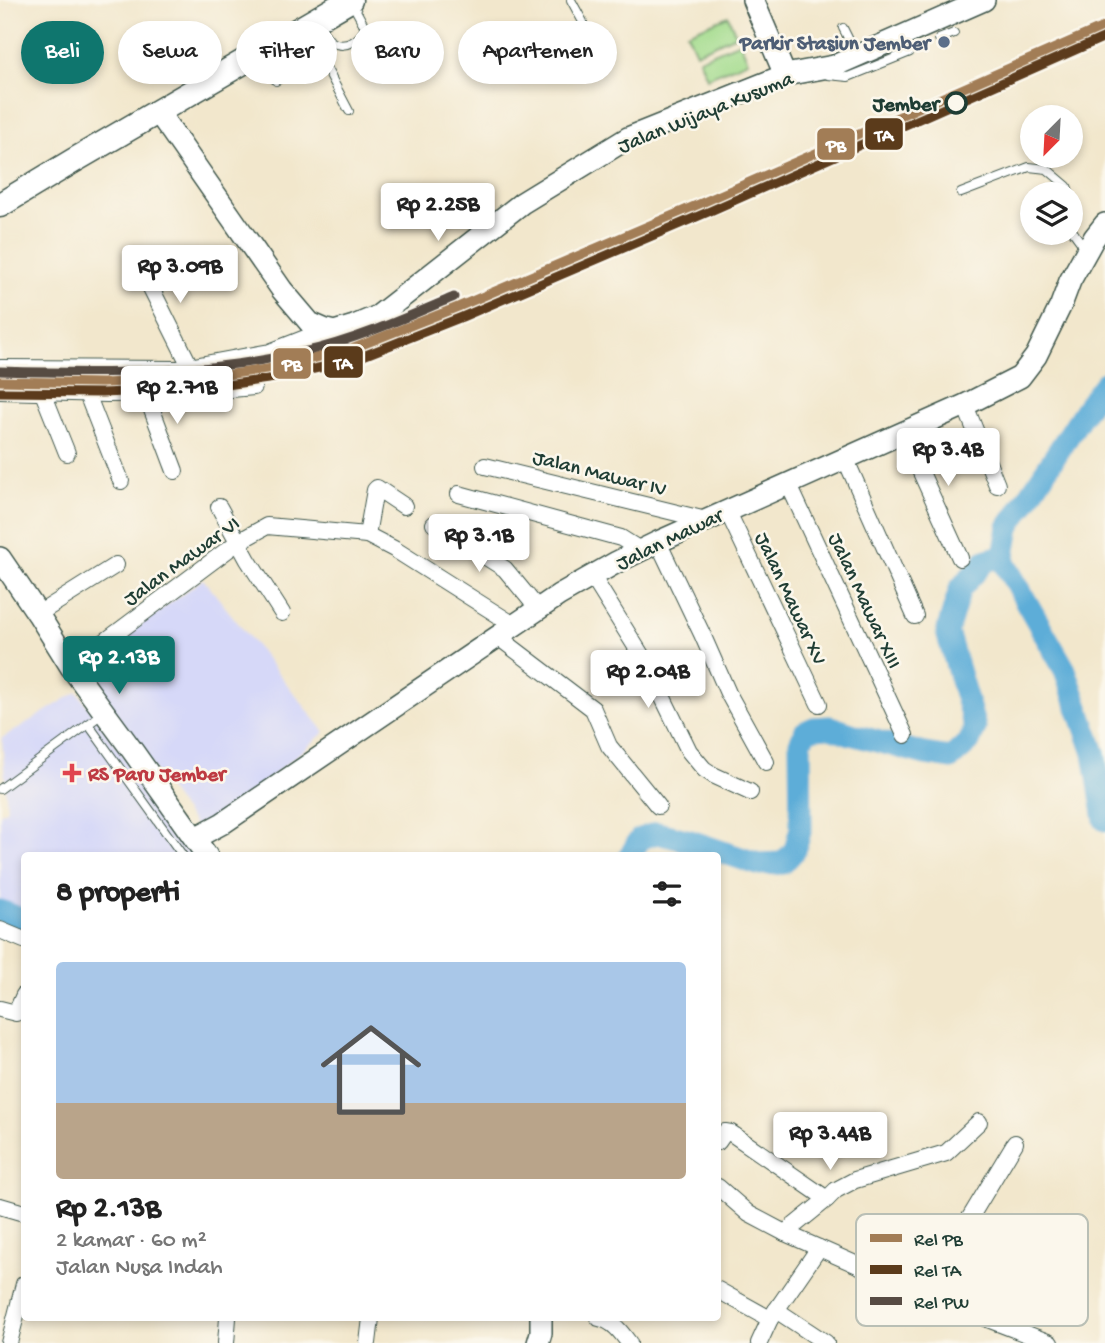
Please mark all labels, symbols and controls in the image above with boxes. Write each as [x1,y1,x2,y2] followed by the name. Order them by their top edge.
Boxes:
[21,21,104,84] chip: Beli
[118,21,222,84] chip: Sewa
[236,21,337,84] chip: Filter
[351,21,444,84] chip: Baru
[458,21,617,84] chip: Apartemen
[739,33,933,58] place label: Parkir Stasiun Jember
[936,34,952,50] marker: Parkir Stasiun Jember
[615,67,799,161] street label: Jalan Wijaya Kusuma
[945,92,967,114] marker: Jember
[872,94,942,119] place label: Jember
[1020,105,1083,168] north arrow
[1020,105,1083,245] map controls
[864,117,904,151] line badge: TA
[873,126,895,149] text: TA
[816,127,856,161] line badge: PB
[825,136,847,159] text: PB
[1020,182,1083,245] button: layers
[366,184,510,243] pin: Rp 2.25B
[397,192,479,219] text: Rp 2.25B
[108,246,252,305] pin: Rp 3.09B
[138,254,222,281] text: Rp 3.09B
[323,345,364,379] line badge: TA
[272,347,312,380] line badge: PB
[332,354,354,377] text: TA
[281,355,303,378] text: PB
[105,366,249,426] pin: Rp 2.71B
[137,375,217,402] text: Rp 2.71B
[883,428,1013,488] pin: Rp 3.4B
[913,437,983,464] text: Rp 3.4B
[530,447,669,504] street label: Jalan Mawar IV
[613,504,729,578] street label: Jalan Mawar
[120,512,246,613] street label: Jalan Mawar VI
[414,514,544,574] pin: Rp 3.1B
[444,523,514,550] text: Rp 3.1B
[747,529,830,670] street label: Jalan Mawar XV
[820,530,905,673] street label: Jalan Mawar XIII
[47,636,191,696] pin: Rp 2.13B
[79,645,159,672] text: Rp 2.13B
[576,650,720,710] pin: Rp 2.04B
[606,659,690,686] text: Rp 2.04B
[62,763,82,783] marker: RS Paru Jember
[87,764,228,789] place label: RS Paru Jember
[648,875,686,913] icon: filters
[56,877,180,912] text: 8 properti
[308,1007,434,1133] icon: home
[758,1112,902,1172] pin: Rp 3.44B
[789,1121,871,1148] text: Rp 3.44B
[56,1193,161,1228] text: Rp 2.13B
[856,1214,1088,1326] legend
[56,1228,207,1255] text: 2 kamar · 60 m²
[914,1230,964,1253] text: Rel PB
[56,1255,223,1282] text: Jalan Nusa Indah
[914,1261,963,1284] text: Rel TA
[914,1293,969,1316] text: Rel PW

